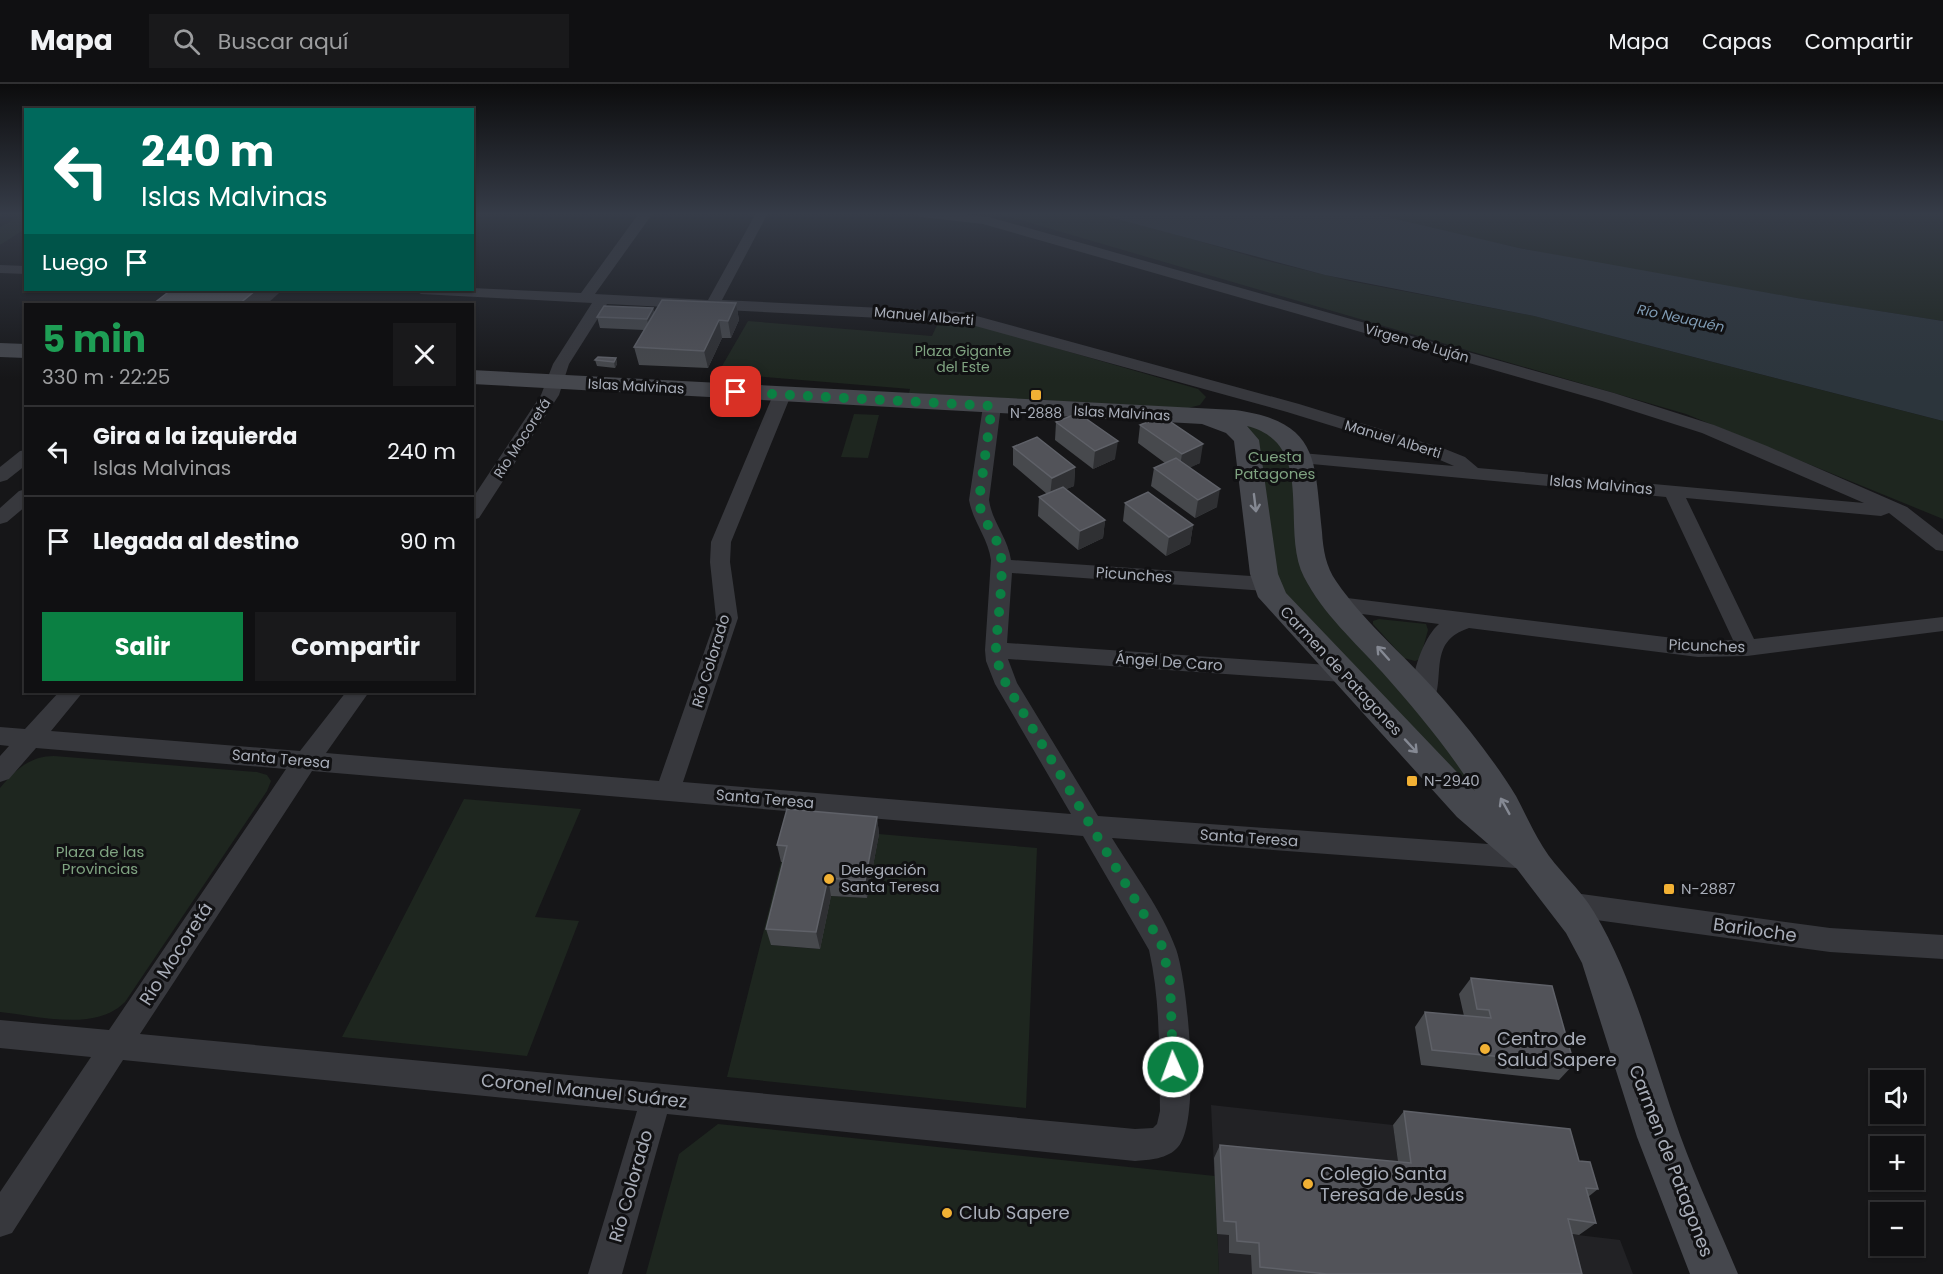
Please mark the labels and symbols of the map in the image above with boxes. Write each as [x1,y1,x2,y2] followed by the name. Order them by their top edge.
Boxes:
[1636,299,1726,337] water label: Río Neuquén
[873,302,975,330] street label: Manuel Alberti
[1362,319,1472,367] street label: Virgen de Luján
[915,341,1012,377] park label: Plaza Gigante del Este
[710,366,761,417] pin
[587,373,685,399] street label: Islas Malvinas
[1029,388,1043,402] marker: N-2888
[489,394,555,482] street label: Río Mocoretá
[1073,400,1171,426] street label: Islas Malvinas
[1010,403,1062,423] place label: N-2888
[1342,415,1444,463] street label: Manuel Alberti
[1235,446,1316,484] park label: Cuesta Patagones
[1549,470,1654,499] street label: Islas Malvinas
[1250,493,1261,513] one-way arrow
[1095,561,1173,588] street label: Picunches
[1276,601,1407,740] street label: Carmen de Patagones
[686,612,735,710] street label: Río Colorado
[1668,634,1746,657] street label: Picunches
[1376,646,1390,661] one-way arrow
[1115,647,1223,676] street label: Ángel De Caro
[1404,739,1418,754] one-way arrow
[231,744,331,773] street label: Santa Teresa
[1424,770,1480,791] place label: N-2940
[1405,774,1419,788] marker: N-2940
[715,784,815,813] street label: Santa Teresa
[1498,797,1510,814] one-way arrow
[1199,824,1299,851] street label: Santa Teresa
[56,841,144,879] park label: Plaza de las Provincias
[841,859,939,897] place label: Delegación Santa Teresa
[822,872,836,886] marker: Delegación Santa Teresa
[1681,878,1736,899] place label: N-2887
[1662,882,1676,896] marker: N-2887
[133,898,218,1010] street label: Río Mocoretá
[1712,911,1798,948] street label: Bariloche
[1497,1026,1617,1072] place label: Centro de Salud Sapere
[1141,1035,1205,1099] position arrow
[1478,1042,1492,1056] marker: Centro de Salud Sapere
[1623,1061,1720,1261] street label: Carmen de Patagones
[480,1067,688,1114] street label: Coronel Manuel Suárez
[603,1127,658,1245] street label: Río Colorado
[1320,1161,1464,1207] place label: Colegio Santa Teresa de Jesús
[1301,1177,1315,1191] marker: Colegio Santa Teresa de Jesús
[959,1200,1070,1225] place label: Club Sapere
[940,1206,954,1220] marker: Club Sapere

